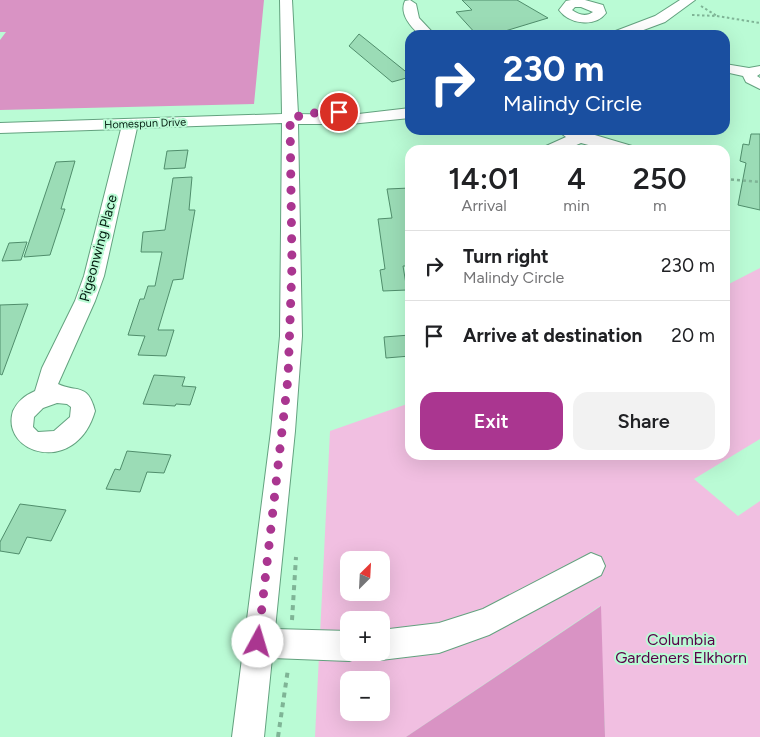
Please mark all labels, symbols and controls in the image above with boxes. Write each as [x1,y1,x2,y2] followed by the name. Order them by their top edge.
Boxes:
[503,48,604,90] text: 230 m
[420,50,485,115] icon: right
[503,90,642,117] text: Malindy Circle
[318,91,360,133] pin
[325,98,353,126] icon: arrive
[104,116,186,131] street label: Homespun Drive
[448,160,520,197] text: 14:01
[567,160,586,197] text: 4
[633,160,687,197] text: 250
[76,192,121,304] street label: Pigeonwing Place
[462,196,507,215] text: Arrival
[563,196,590,215] text: min
[653,196,667,215] text: m
[463,245,549,268] text: Turn right
[420,252,448,280] icon: right
[661,254,715,277] text: 230 m
[463,268,564,287] text: Malindy Circle
[420,322,448,350] icon: arrive
[463,324,642,347] text: Arrive at destination
[671,324,715,347] text: 20 m
[420,392,563,450] button: Exit
[573,392,715,450] button: Share
[340,551,390,601] north arrow
[340,551,390,721] map controls
[340,611,390,661] button: +
[231,615,283,667] position arrow
[615,630,747,667] park label: Columbia Gardeners Elkhorn
[340,671,390,721] button: −

